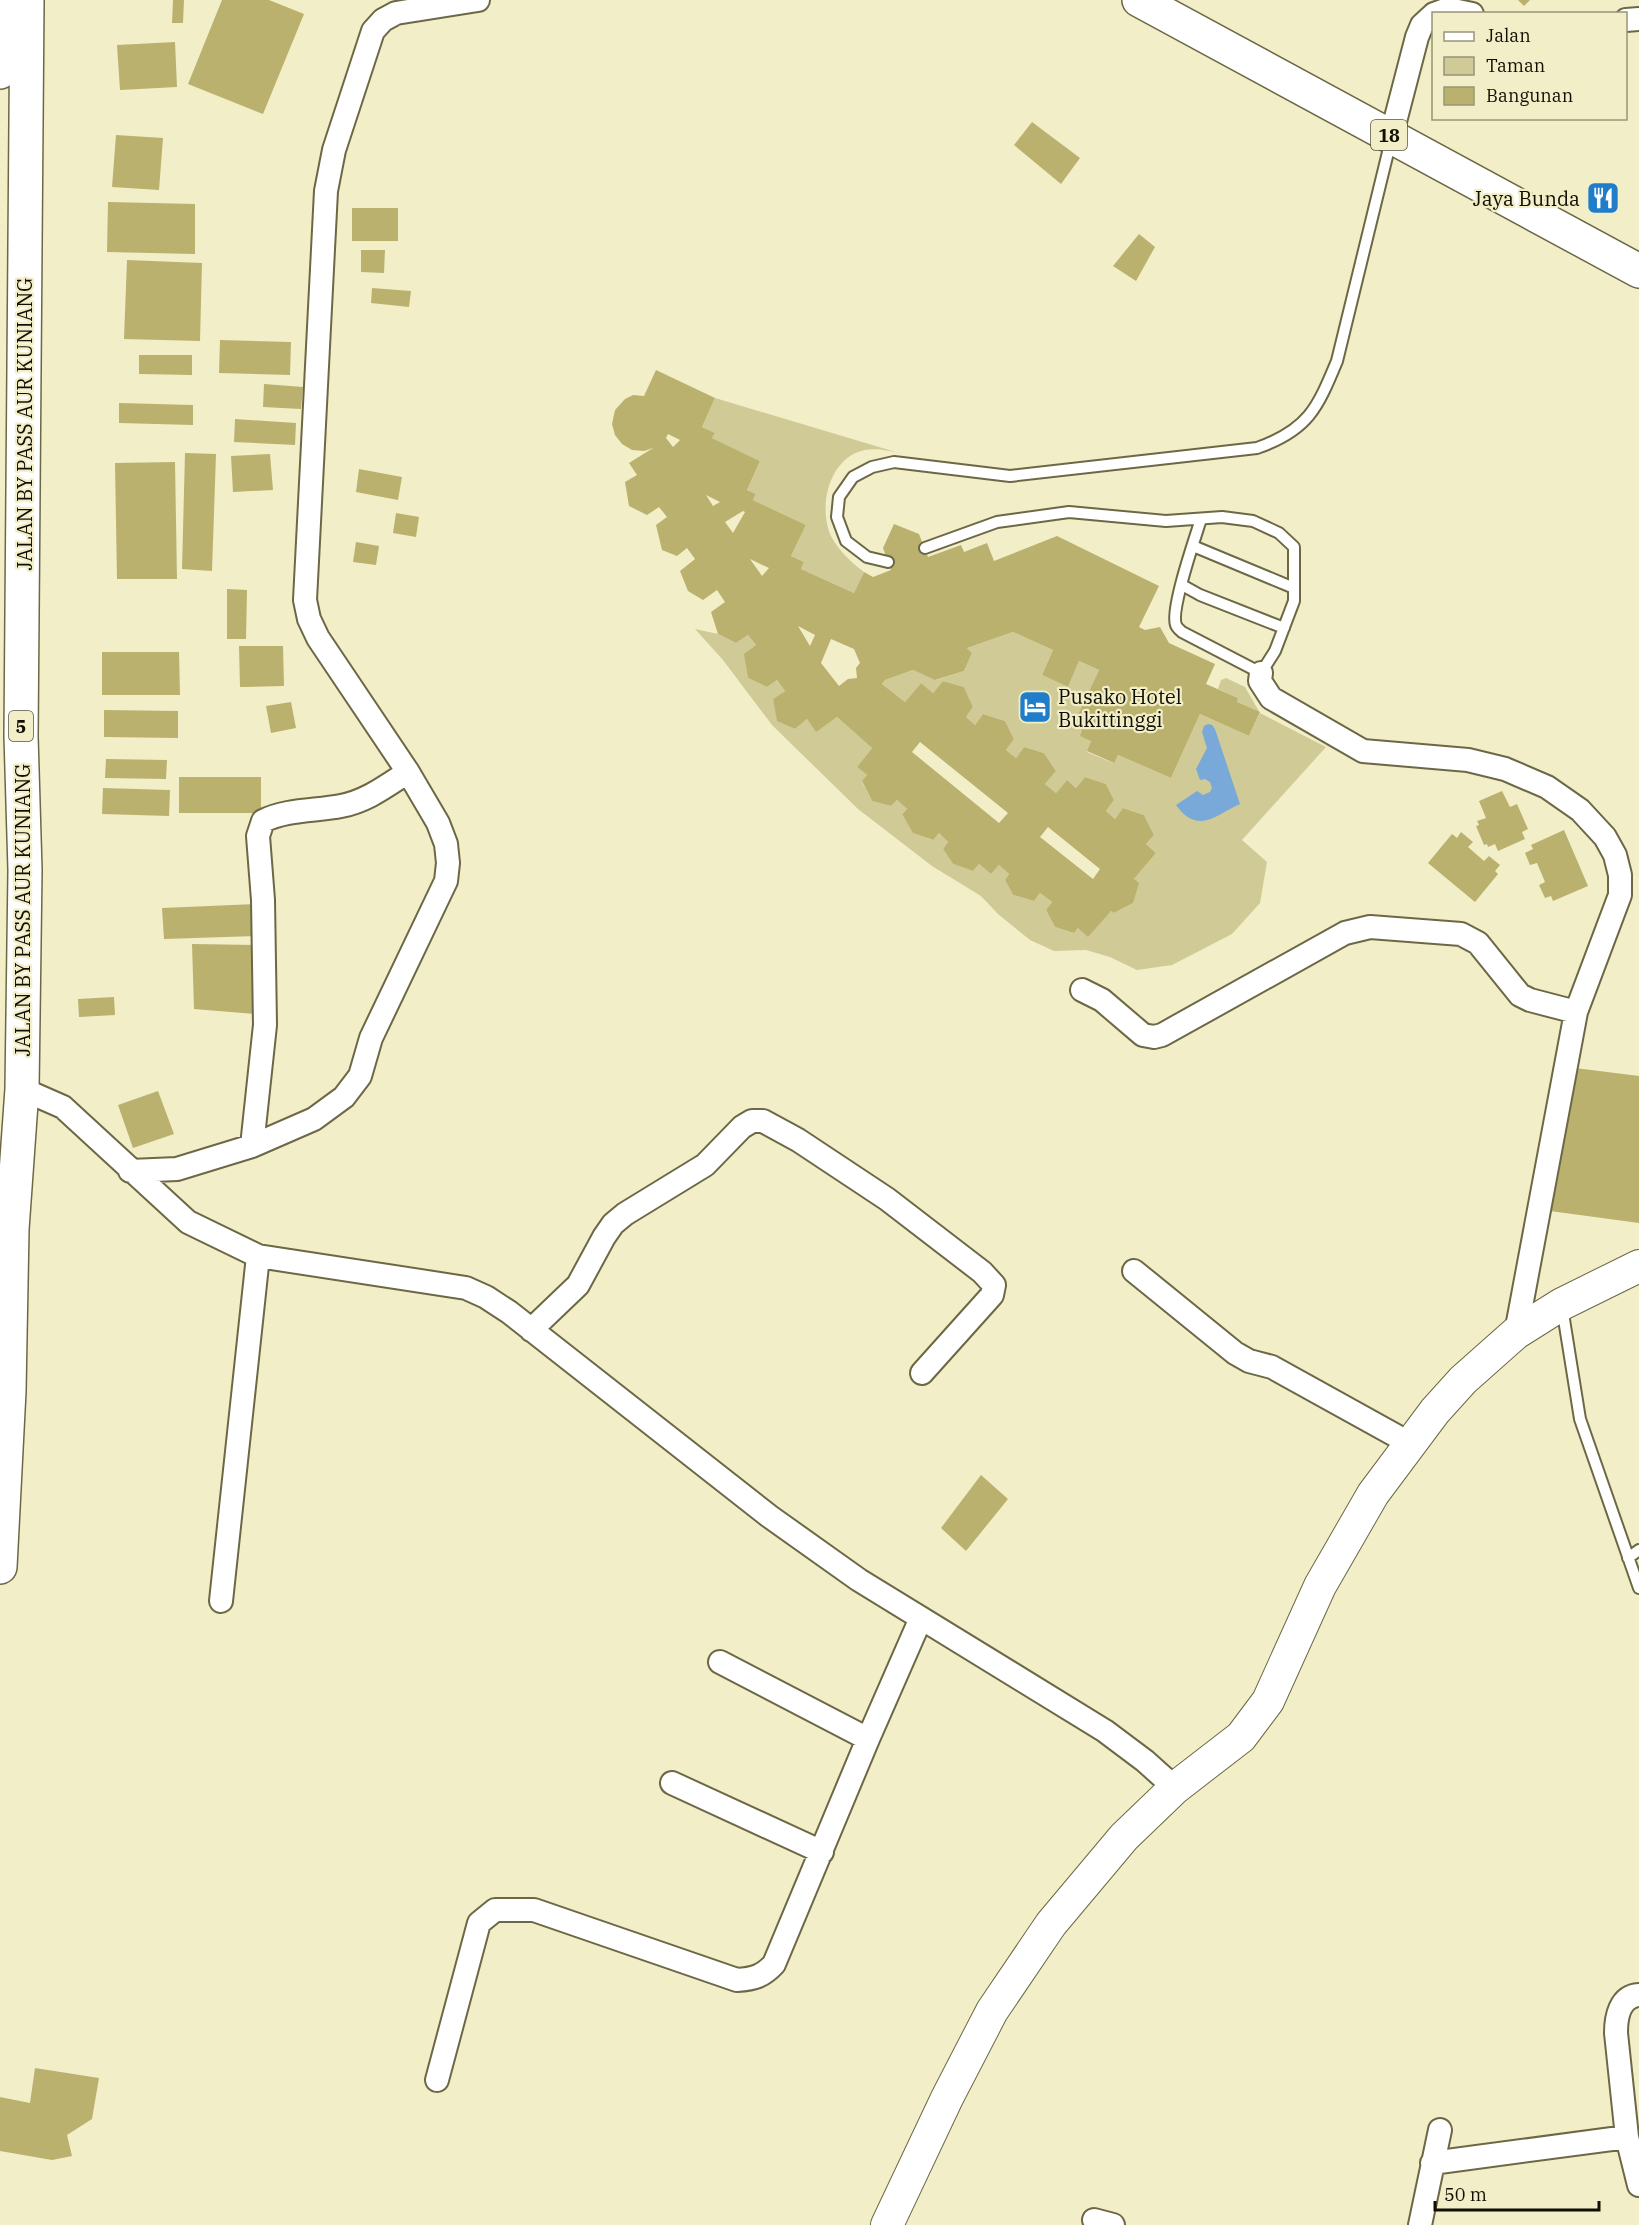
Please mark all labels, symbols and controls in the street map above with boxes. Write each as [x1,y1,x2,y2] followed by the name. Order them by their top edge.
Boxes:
[1432,12,1627,120] legend
[1486,24,1531,47] text: Jalan
[1486,54,1545,77] text: Taman
[1486,84,1573,107] text: Bangunan
[1371,120,1407,150] road number: 18
[1585,180,1621,216] restaurant icon: Jaya Bunda
[1473,185,1580,212] place label: Jaya Bunda
[11,278,38,570] street label: JALAN BY PASS AUR KUNIANG
[1058,683,1182,733] place label: Pusako Hotel Bukittinggi
[1017,689,1053,725] hotel icon: Pusako Hotel Bukittinggi
[9,711,33,741] road number: 5
[9,764,36,1056] street label: JALAN BY PASS AUR KUNIANG
[1435,2174,1598,2212] scale bar
[1444,2183,1487,2206] text: 50 m

